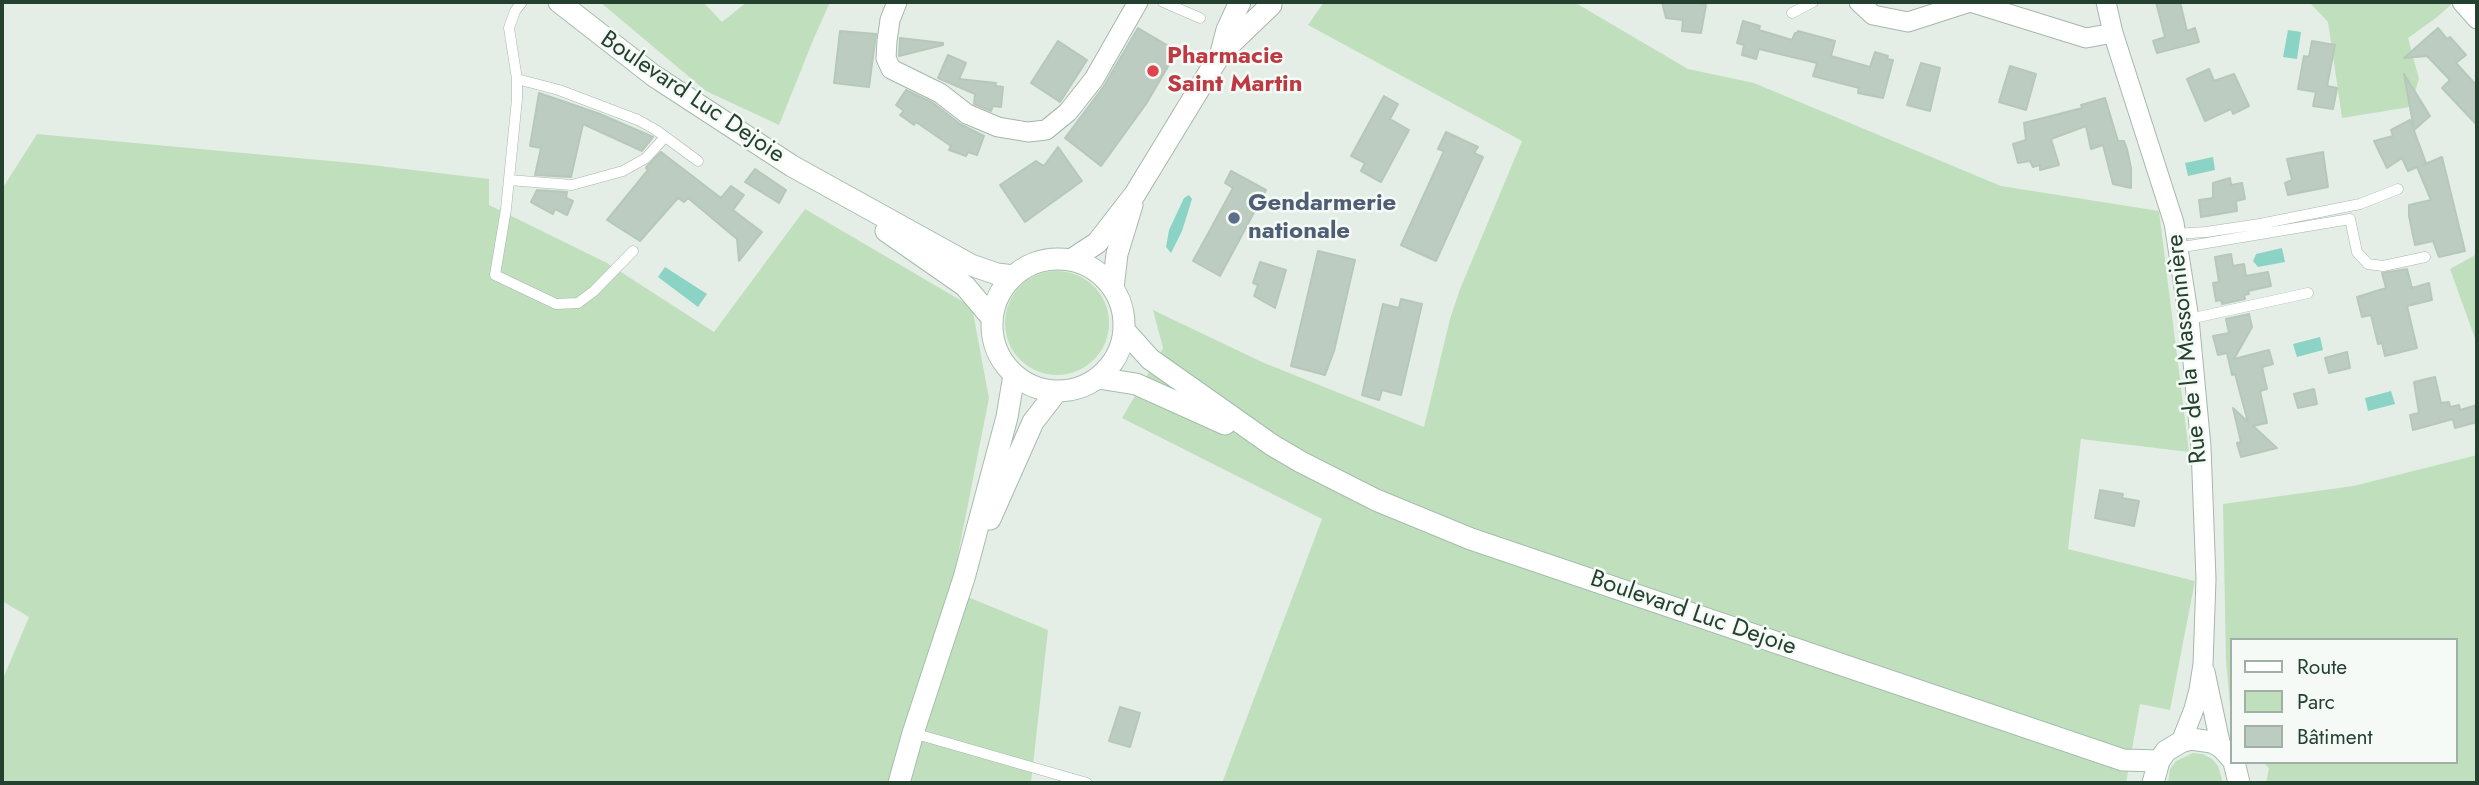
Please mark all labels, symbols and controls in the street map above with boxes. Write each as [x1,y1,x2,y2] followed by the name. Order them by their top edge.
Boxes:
[594,26,790,170] street label: Boulevard Luc Dejoie
[1167,43,1302,99] place label: Pharmacie Saint Martin
[1145,63,1161,79] marker: Pharmacie Saint Martin
[1248,190,1396,246] place label: Gendarmerie nationale
[1226,210,1242,226] marker: Gendarmerie nationale
[2162,233,2214,465] street label: Rue de la Massonnière
[1586,565,1800,663] street label: Boulevard Luc Dejoie
[2230,638,2458,764] legend
[2297,652,2347,682] text: Route
[2297,687,2335,717] text: Parc
[2297,722,2373,752] text: Bâtiment

